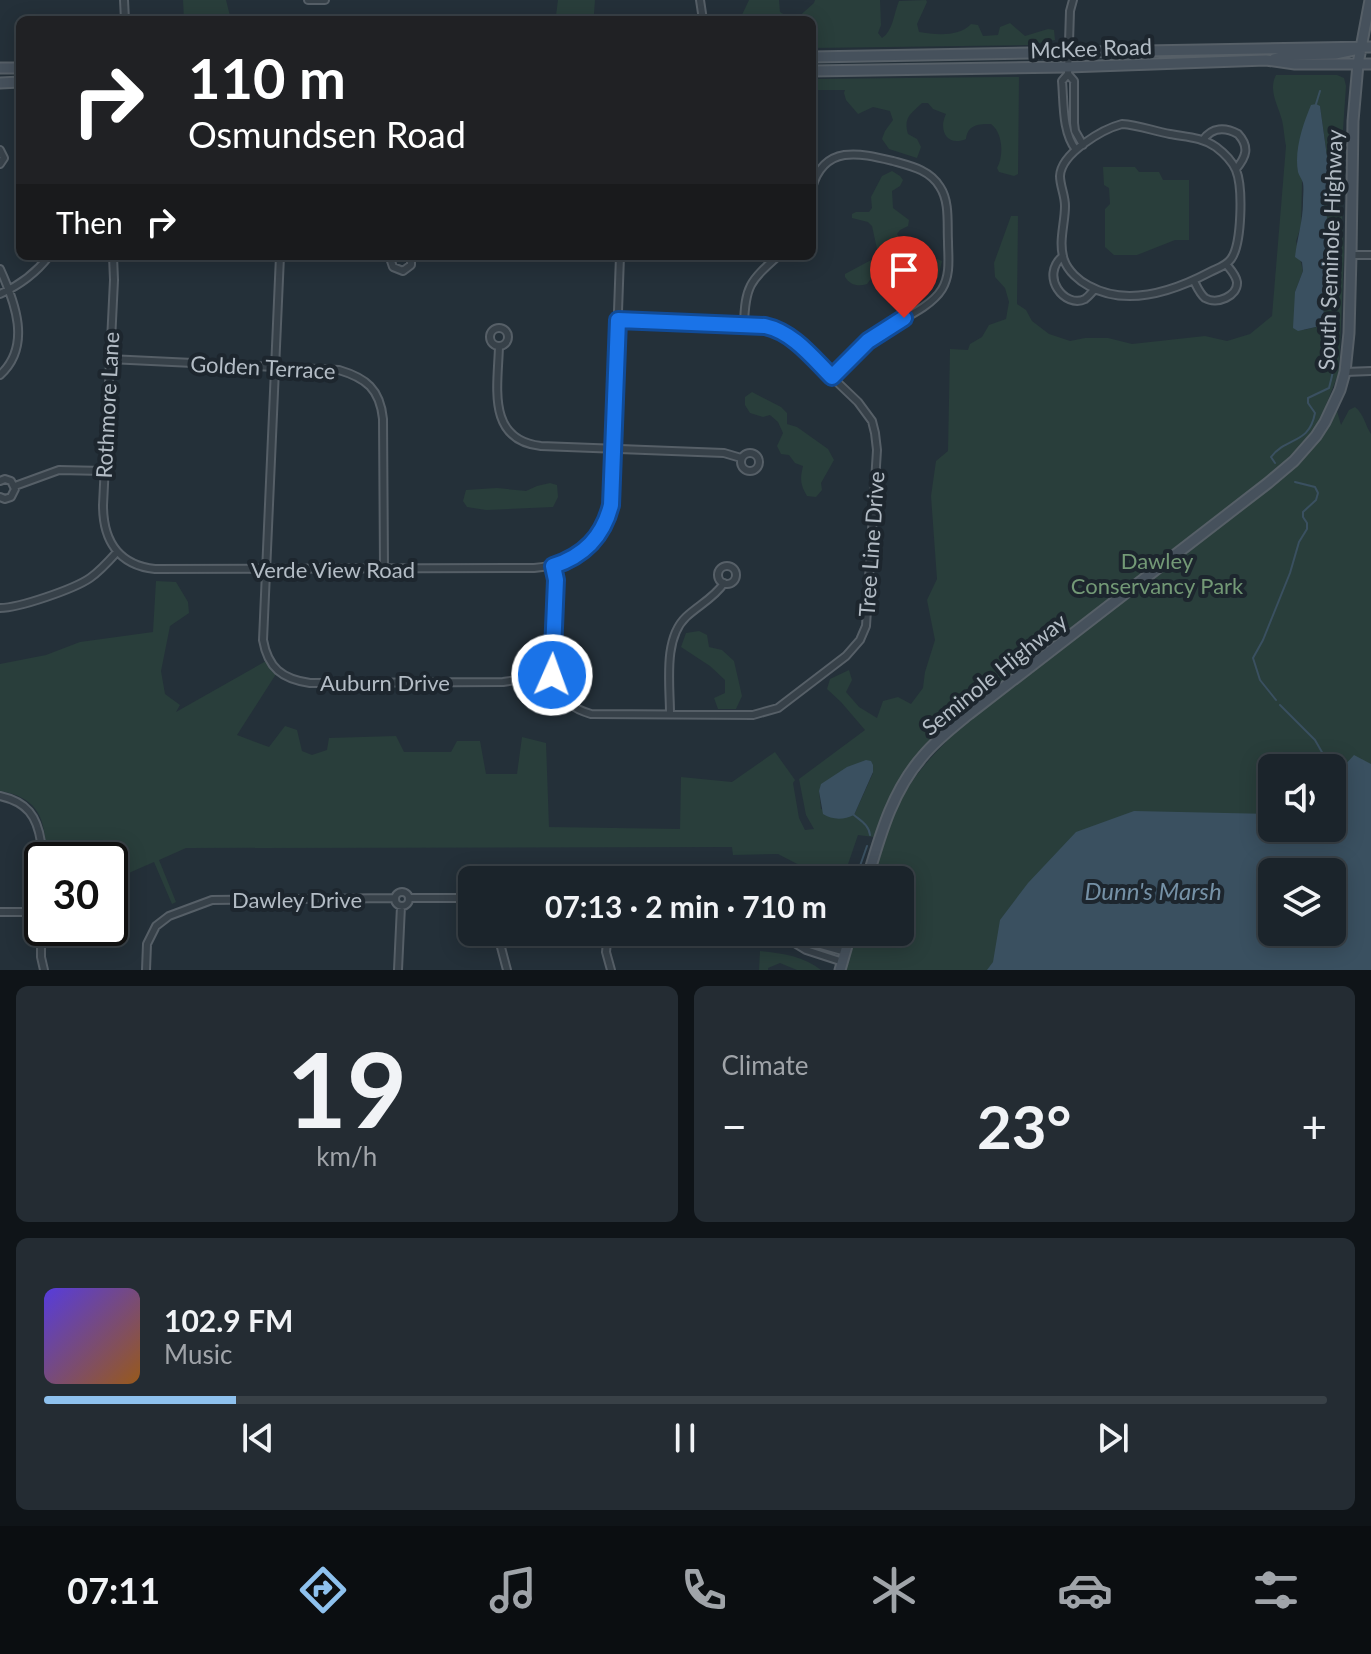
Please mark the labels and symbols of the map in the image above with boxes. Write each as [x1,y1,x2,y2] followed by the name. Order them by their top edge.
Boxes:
[1030,32,1152,64] street label: McKee Road
[1312,128,1348,371] street label: South Seminole Highway
[870,236,938,318] pin
[90,331,124,479] street label: Rothmore Lane
[190,350,336,384] street label: Golden Terrace
[852,470,890,618] street label: Tree Line Drive
[1071,547,1244,599] park label: Dawley Conservancy Park
[251,556,415,583] street label: Verde View Road
[916,607,1072,741] street label: Seminole Highway
[510,633,594,717] position arrow
[320,669,450,696] street label: Auburn Drive
[24,842,128,946] speed limit sign: 30
[1084,876,1222,905] water label: Dunn's Marsh
[232,886,362,913] street label: Dawley Drive

